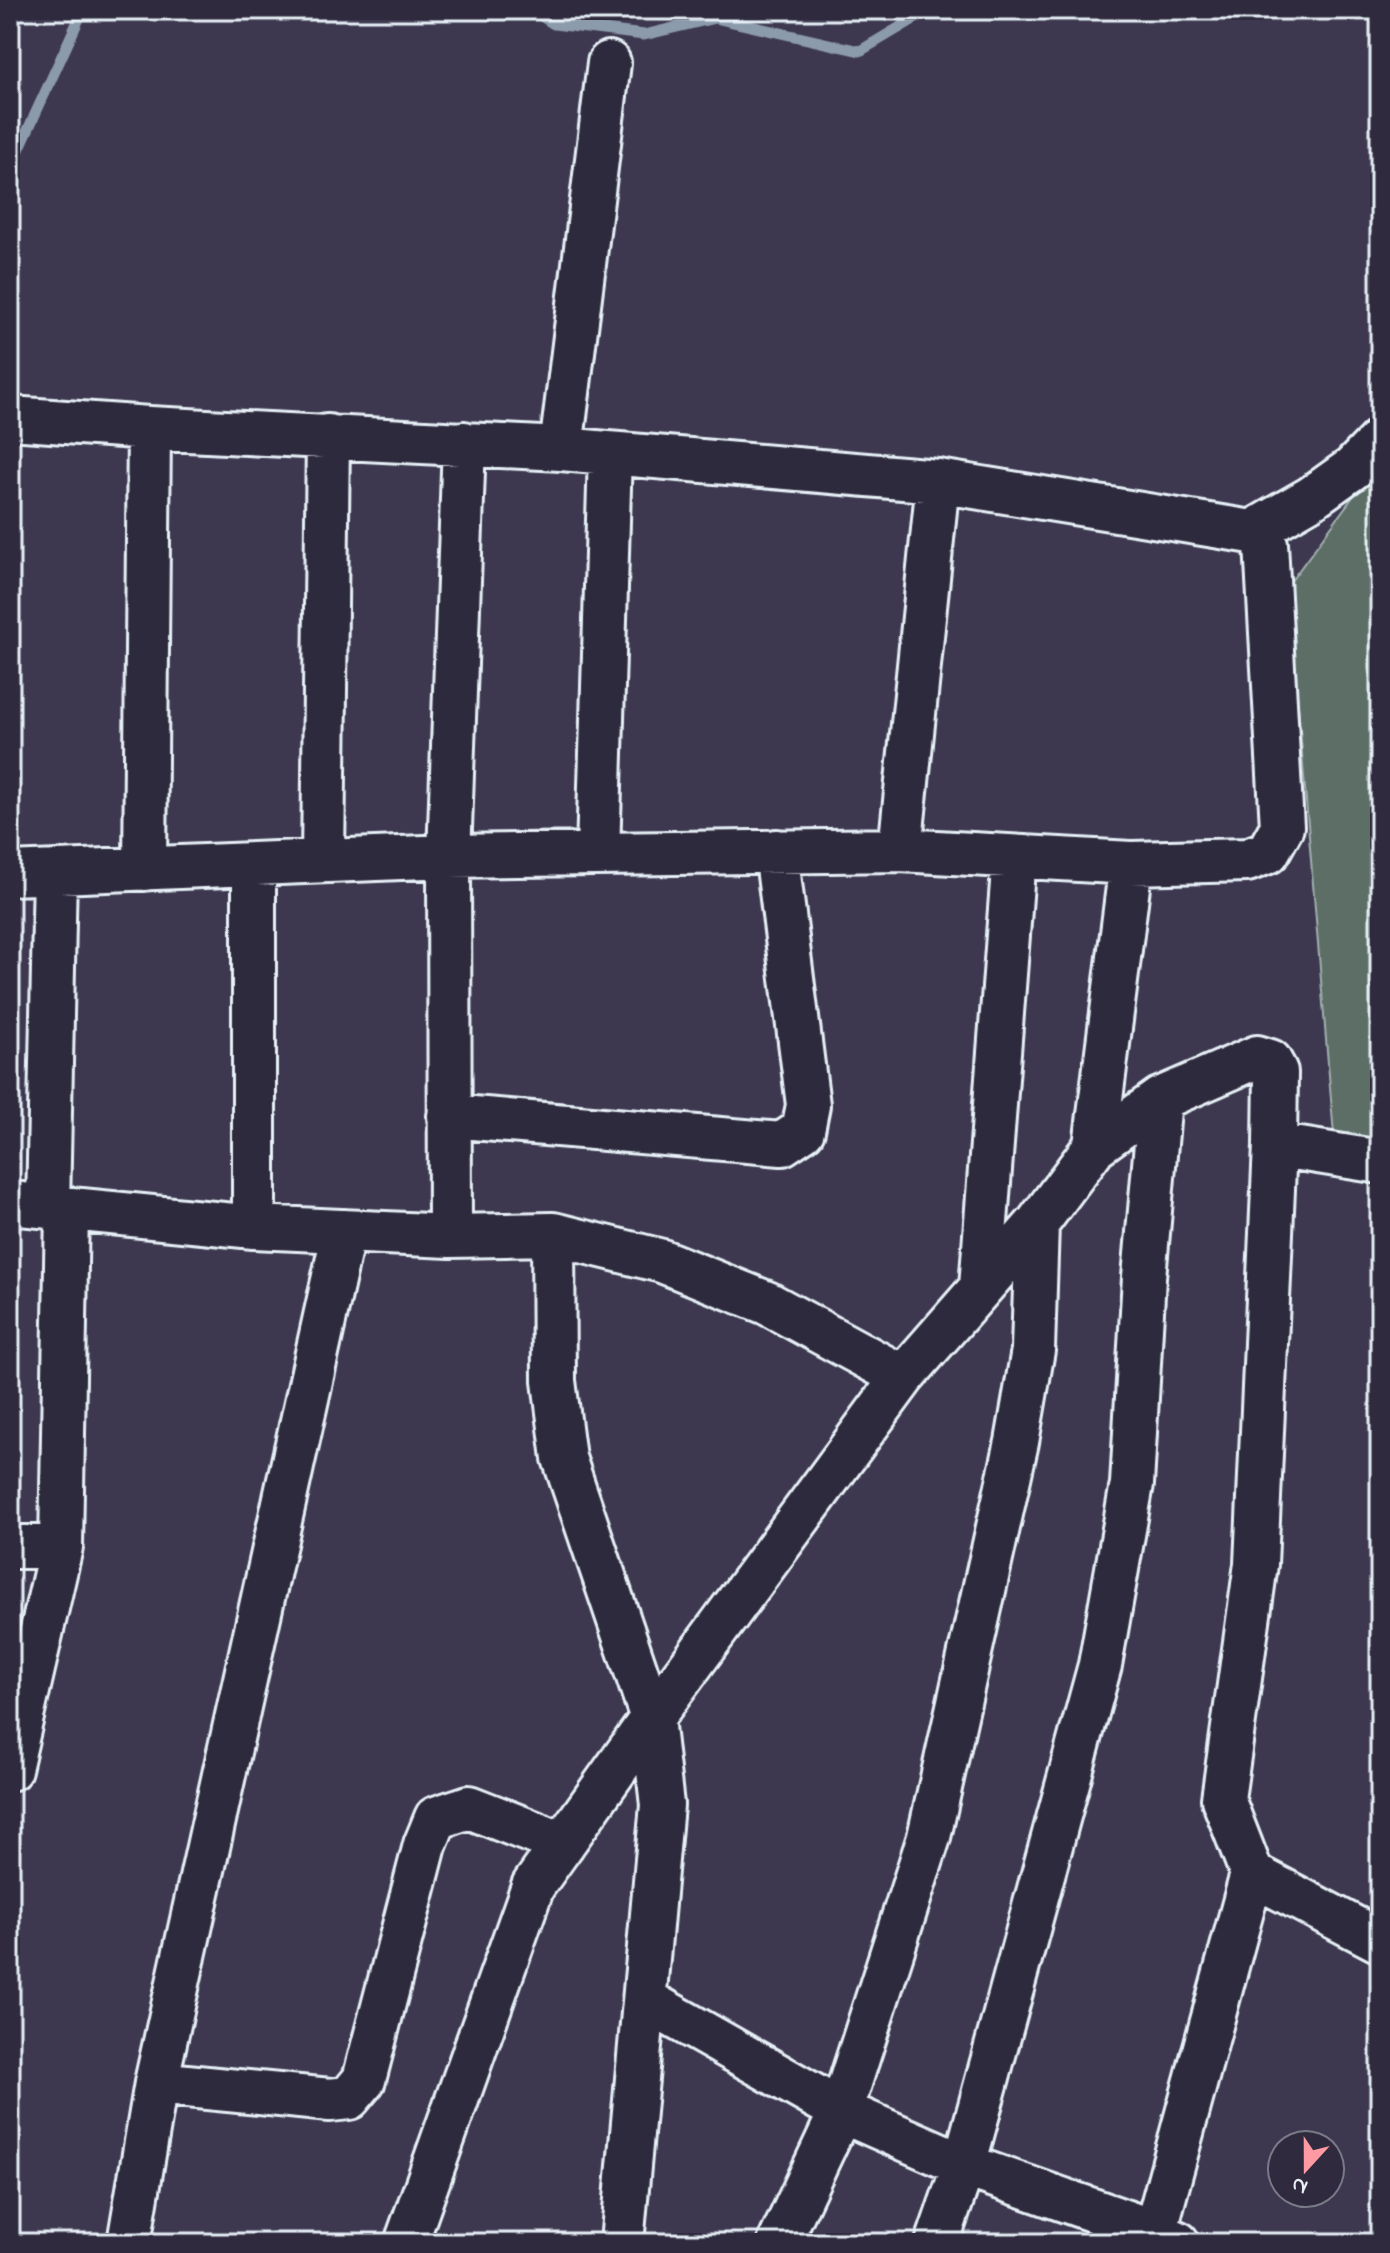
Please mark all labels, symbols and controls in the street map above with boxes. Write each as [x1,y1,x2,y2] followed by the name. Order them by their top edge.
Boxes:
[1266,2129,1346,2209] north arrow
[1287,2167,1313,2202] text: N

